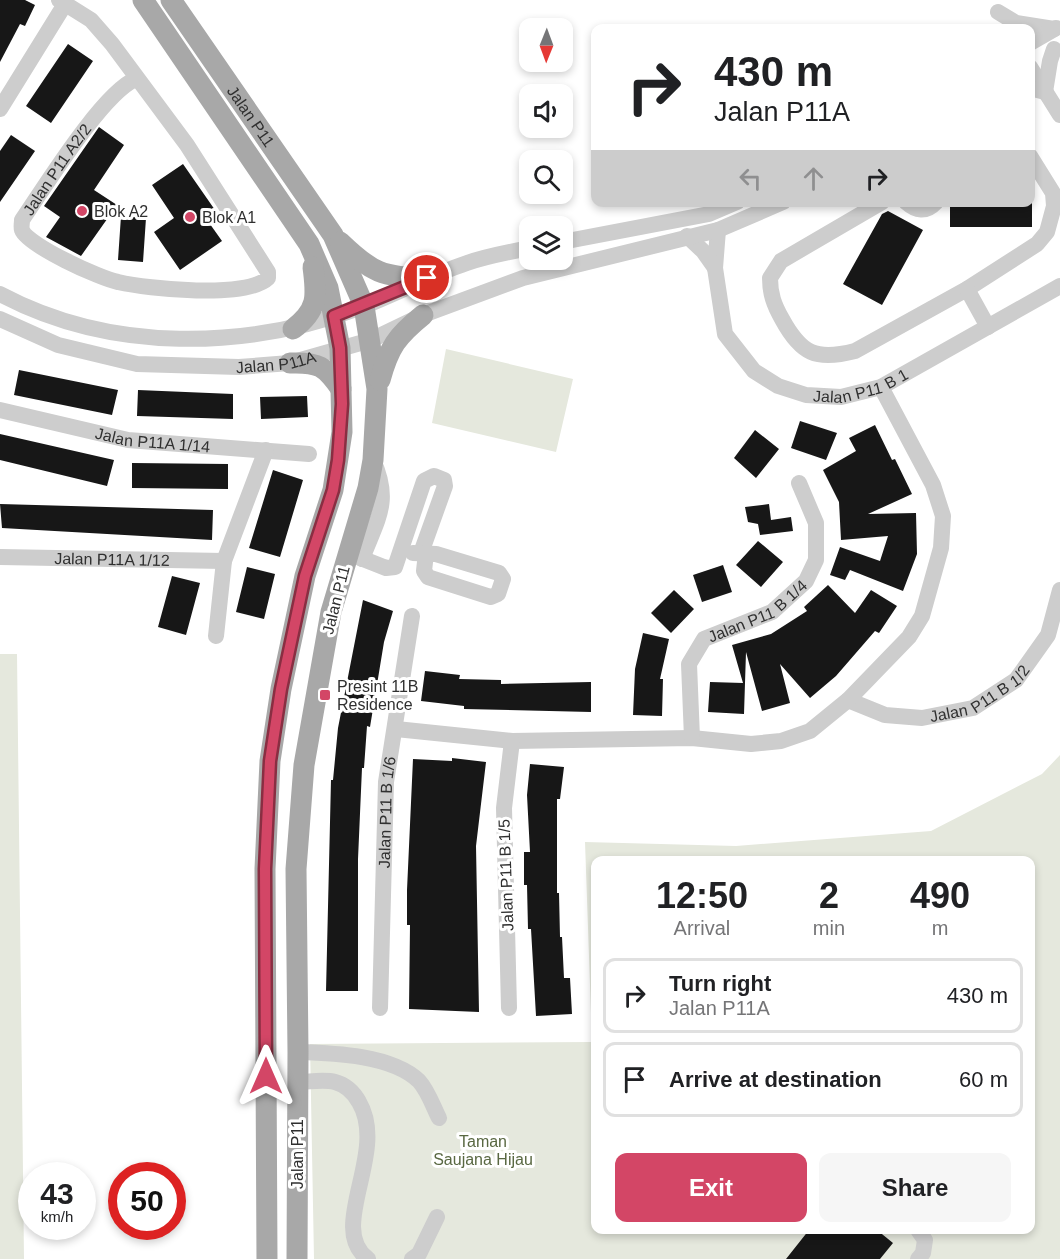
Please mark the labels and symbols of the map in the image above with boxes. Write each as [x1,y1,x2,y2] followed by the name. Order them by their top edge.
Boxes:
[519,18,573,72] north arrow
[224,82,278,150] street label: Jalan P11
[19,120,94,218] street label: Jalan P11 A2/2
[94,203,148,220] place label: Blok A2
[75,204,89,218] marker: Blok A2
[202,209,256,226] place label: Blok A1
[183,210,197,224] marker: Blok A1
[401,252,452,303] pin
[235,348,318,376] street label: Jalan P11A
[813,365,911,406] street label: Jalan P11 B 1
[94,424,211,455] street label: Jalan P11A 1/14
[54,549,170,569] street label: Jalan P11A 1/12
[319,564,353,636] street label: Jalan P11
[705,576,810,645] street label: Jalan P11 B 1/4
[928,661,1033,725] street label: Jalan P11 B 1/2
[337,678,419,713] place label: Presint 11B Residence
[318,688,332,702] marker: Presint 11B Residence
[375,755,398,868] street label: Jalan P11 B 1/6
[496,819,516,931] street label: Jalan P11 B 1/5
[234,1044,298,1108] position arrow
[289,1119,306,1189] street label: Jalan P11
[433,1133,533,1168] park label: Taman Saujana Hijau
[108,1162,186,1240] speed limit sign: 50

